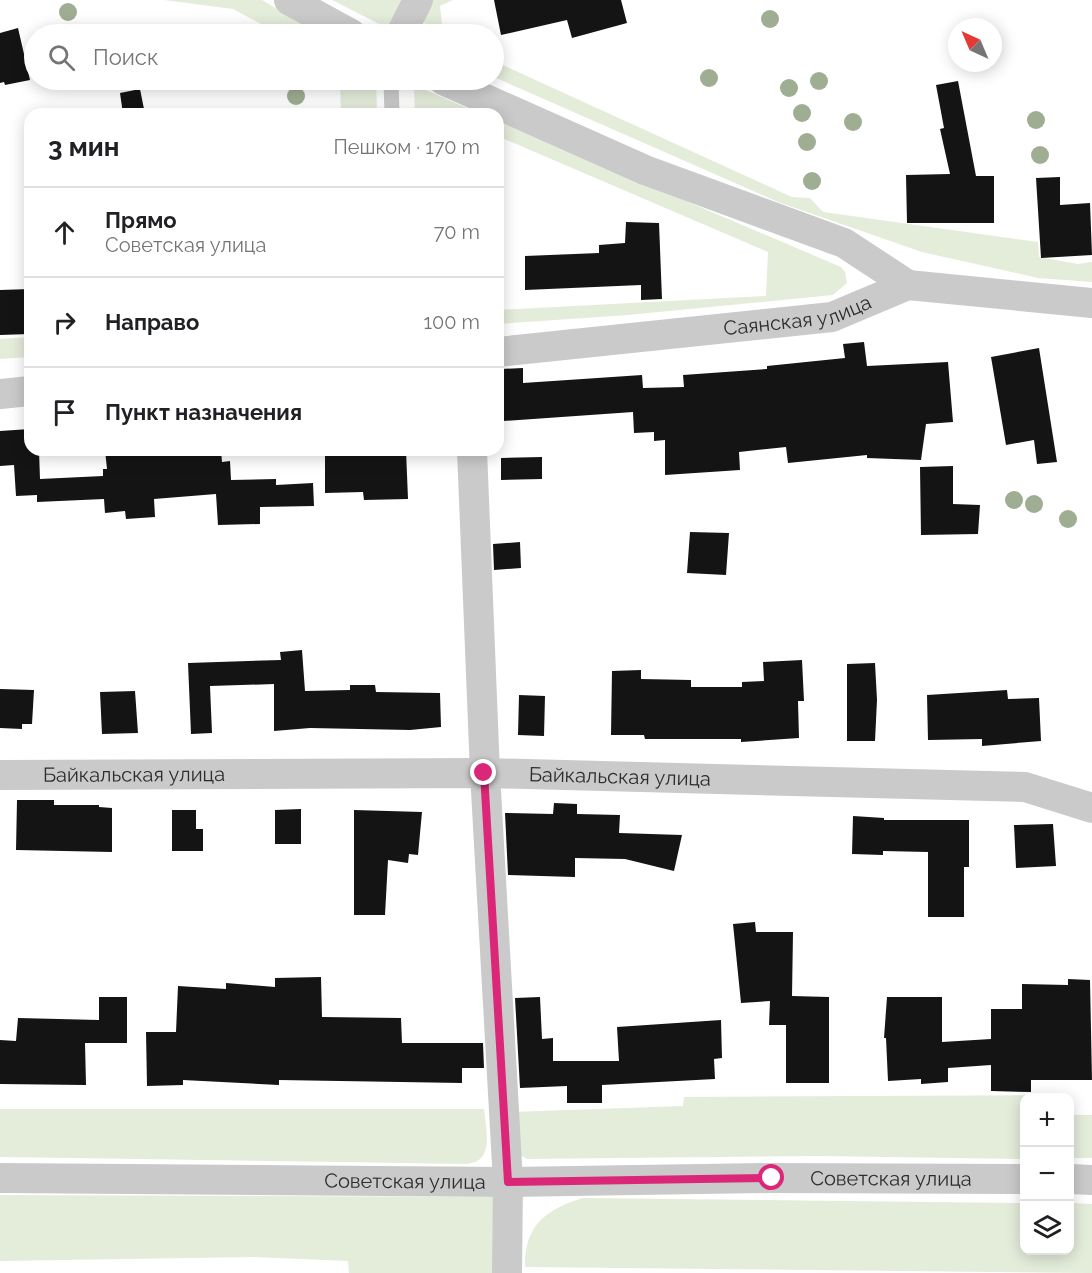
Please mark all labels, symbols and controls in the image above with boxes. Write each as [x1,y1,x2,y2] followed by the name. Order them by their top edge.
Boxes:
[948,18,1002,72] north arrow
[24,24,504,90] search box
[45,41,78,74] icon: search
[93,44,158,70] text: Поиск
[48,132,119,162] text: 3 мин
[333,135,480,159] text: Пешком · 170 m
[105,207,177,233] text: Прямо
[48,216,81,249] icon: ahead
[434,220,480,244] text: 70 m
[105,233,266,257] text: Советская улица
[722,290,875,340] street label: Саянская улица
[48,306,81,339] icon: right
[105,309,199,335] text: Направо
[423,310,480,334] text: 100 m
[48,396,81,429] icon: arrive
[105,399,302,425] text: Пункт назначения
[470,759,496,785] route end
[43,762,225,787] street label: Байкальская улица
[529,762,711,791] street label: Байкальская улица
[1020,1093,1074,1255] map controls
[1020,1093,1074,1147] button: +
[1020,1147,1074,1201] button: −
[758,1164,784,1190] route start
[810,1166,972,1191] street label: Советская улица
[324,1169,486,1194] street label: Советская улица
[1020,1201,1074,1255] button: layers

